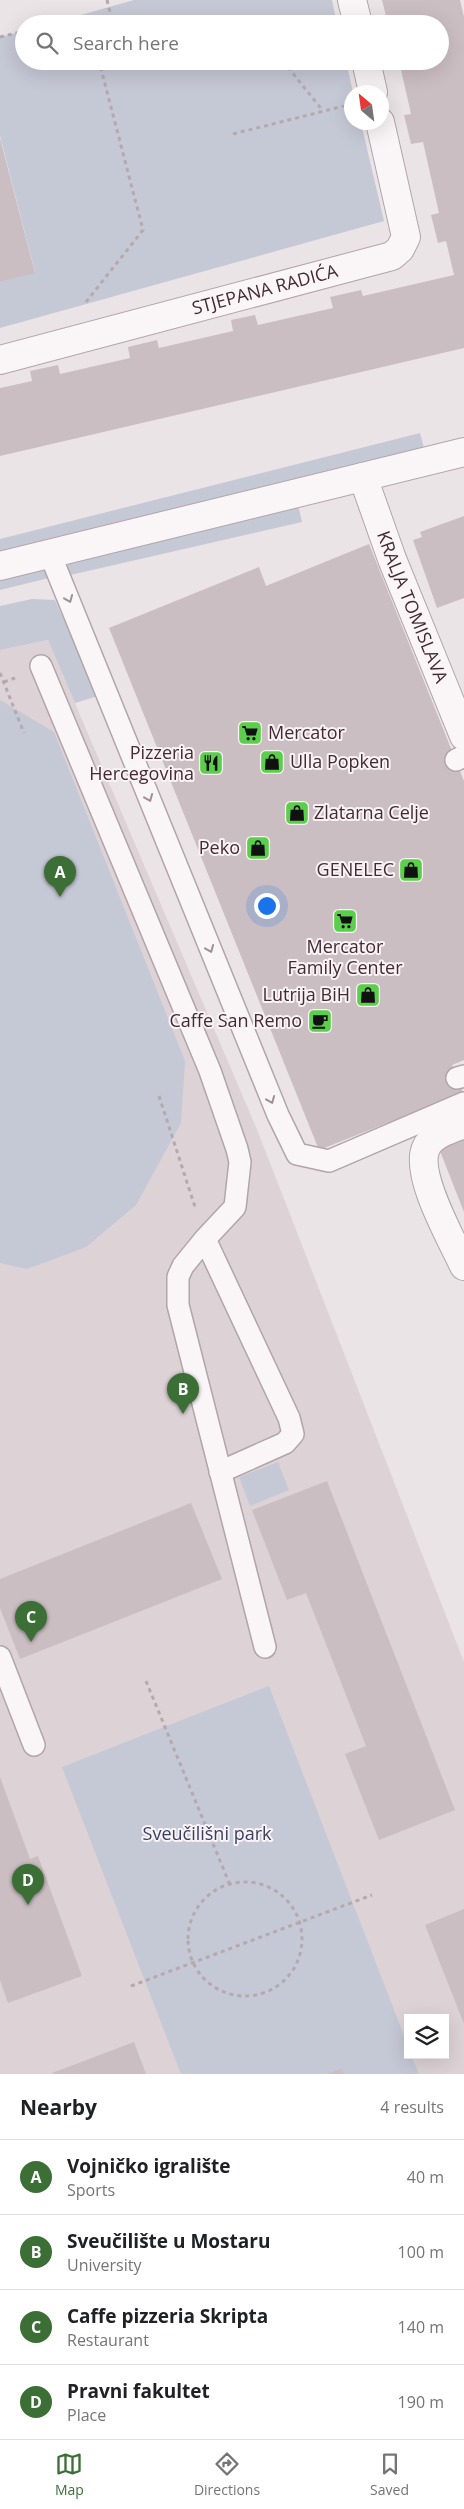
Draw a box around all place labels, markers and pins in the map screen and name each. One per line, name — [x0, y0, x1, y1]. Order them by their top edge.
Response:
supermarket icon: Mercator — [237, 720, 263, 746]
place label: Mercator — [268, 720, 346, 744]
place label: Pizzeria Hercegovina — [89, 740, 194, 785]
shop icon: Ulla Popken — [259, 749, 285, 775]
place label: Ulla Popken — [290, 749, 390, 773]
restaurant icon: Pizzeria Hercegovina — [198, 750, 224, 776]
shop icon: Zlatarna Celje — [284, 800, 310, 826]
place label: Zlatarna Celje — [314, 800, 429, 824]
place label: Peko — [199, 835, 240, 859]
shop icon: Peko — [245, 835, 271, 861]
pin: A — [44, 856, 76, 897]
place label: GENELEC — [317, 857, 394, 881]
shop icon: GENELEC — [398, 857, 424, 883]
supermarket icon: Mercator Family Center — [332, 908, 358, 934]
place label: Mercator Family Center — [287, 934, 403, 979]
place label: Lutrija BiH — [263, 982, 350, 1006]
shop icon: Lutrija BiH — [355, 982, 381, 1008]
place label: Caffe San Remo — [169, 1008, 302, 1032]
cafe icon: Caffe San Remo — [307, 1008, 333, 1034]
pin: B — [167, 1373, 199, 1414]
pin: C — [15, 1601, 47, 1642]
pin: D — [12, 1864, 44, 1905]

